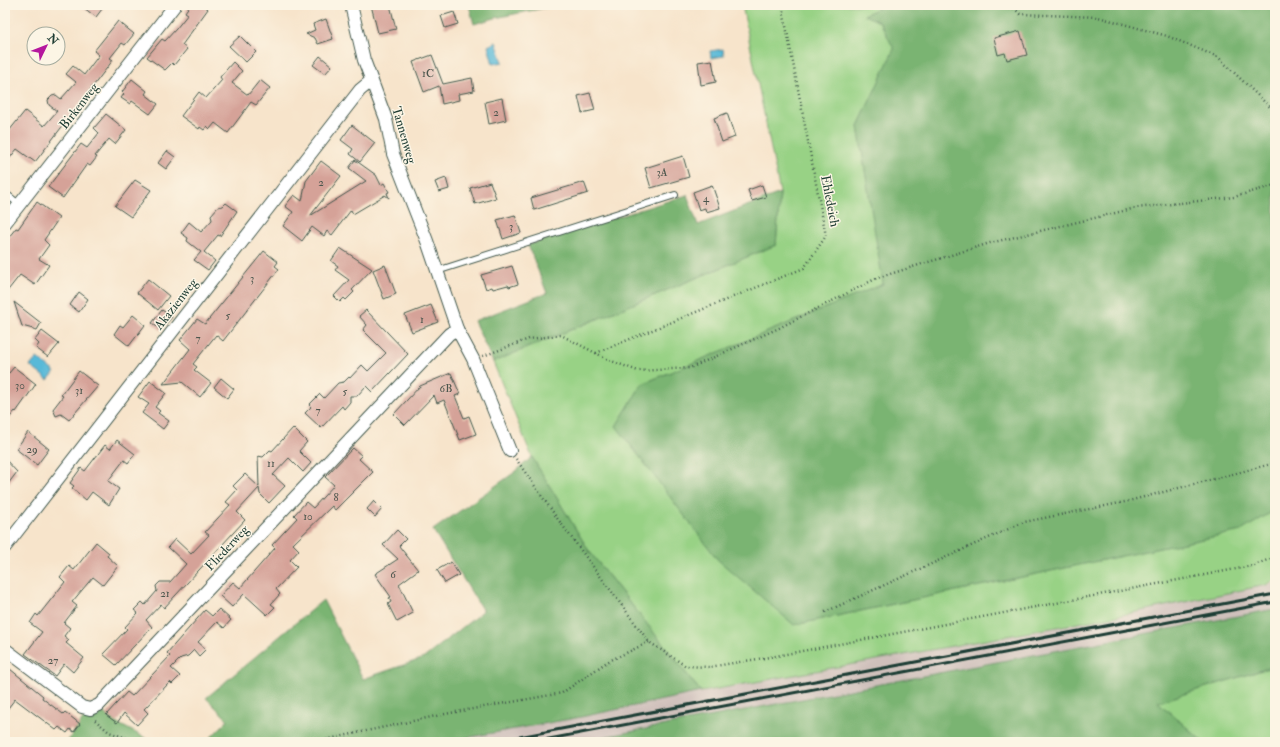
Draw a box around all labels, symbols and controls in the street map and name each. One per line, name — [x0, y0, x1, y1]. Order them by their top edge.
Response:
north arrow — [26, 26, 66, 66]
text: N — [44, 31, 62, 48]
house number: 1C — [422, 67, 434, 80]
street label: Birkenweg — [56, 79, 102, 132]
street label: Tannenweg — [388, 105, 420, 166]
house number: 2 — [493, 106, 499, 119]
house number: 3A — [656, 166, 668, 179]
street label: Ehledeich — [817, 174, 843, 228]
house number: 2 — [318, 176, 324, 189]
house number: 4 — [703, 192, 710, 205]
house number: 3 — [509, 220, 513, 233]
house number: 3 — [250, 272, 254, 285]
street label: Akazienweg — [150, 275, 201, 334]
house number: 5 — [226, 309, 231, 322]
house number: 1 — [420, 313, 424, 326]
house number: 7 — [195, 332, 201, 345]
house number: 30 — [15, 379, 25, 392]
house number: 6B — [440, 382, 452, 395]
house number: 31 — [75, 384, 83, 397]
house number: 5 — [343, 385, 348, 398]
house number: 7 — [315, 404, 321, 417]
house number: 29 — [26, 443, 38, 456]
house number: 11 — [267, 457, 275, 470]
house number: 8 — [333, 491, 339, 504]
house number: 10 — [303, 510, 313, 523]
street label: Fliederweg — [202, 521, 253, 574]
house number: 6 — [390, 568, 397, 581]
house number: 21 — [160, 587, 170, 600]
house number: 27 — [48, 654, 58, 667]

